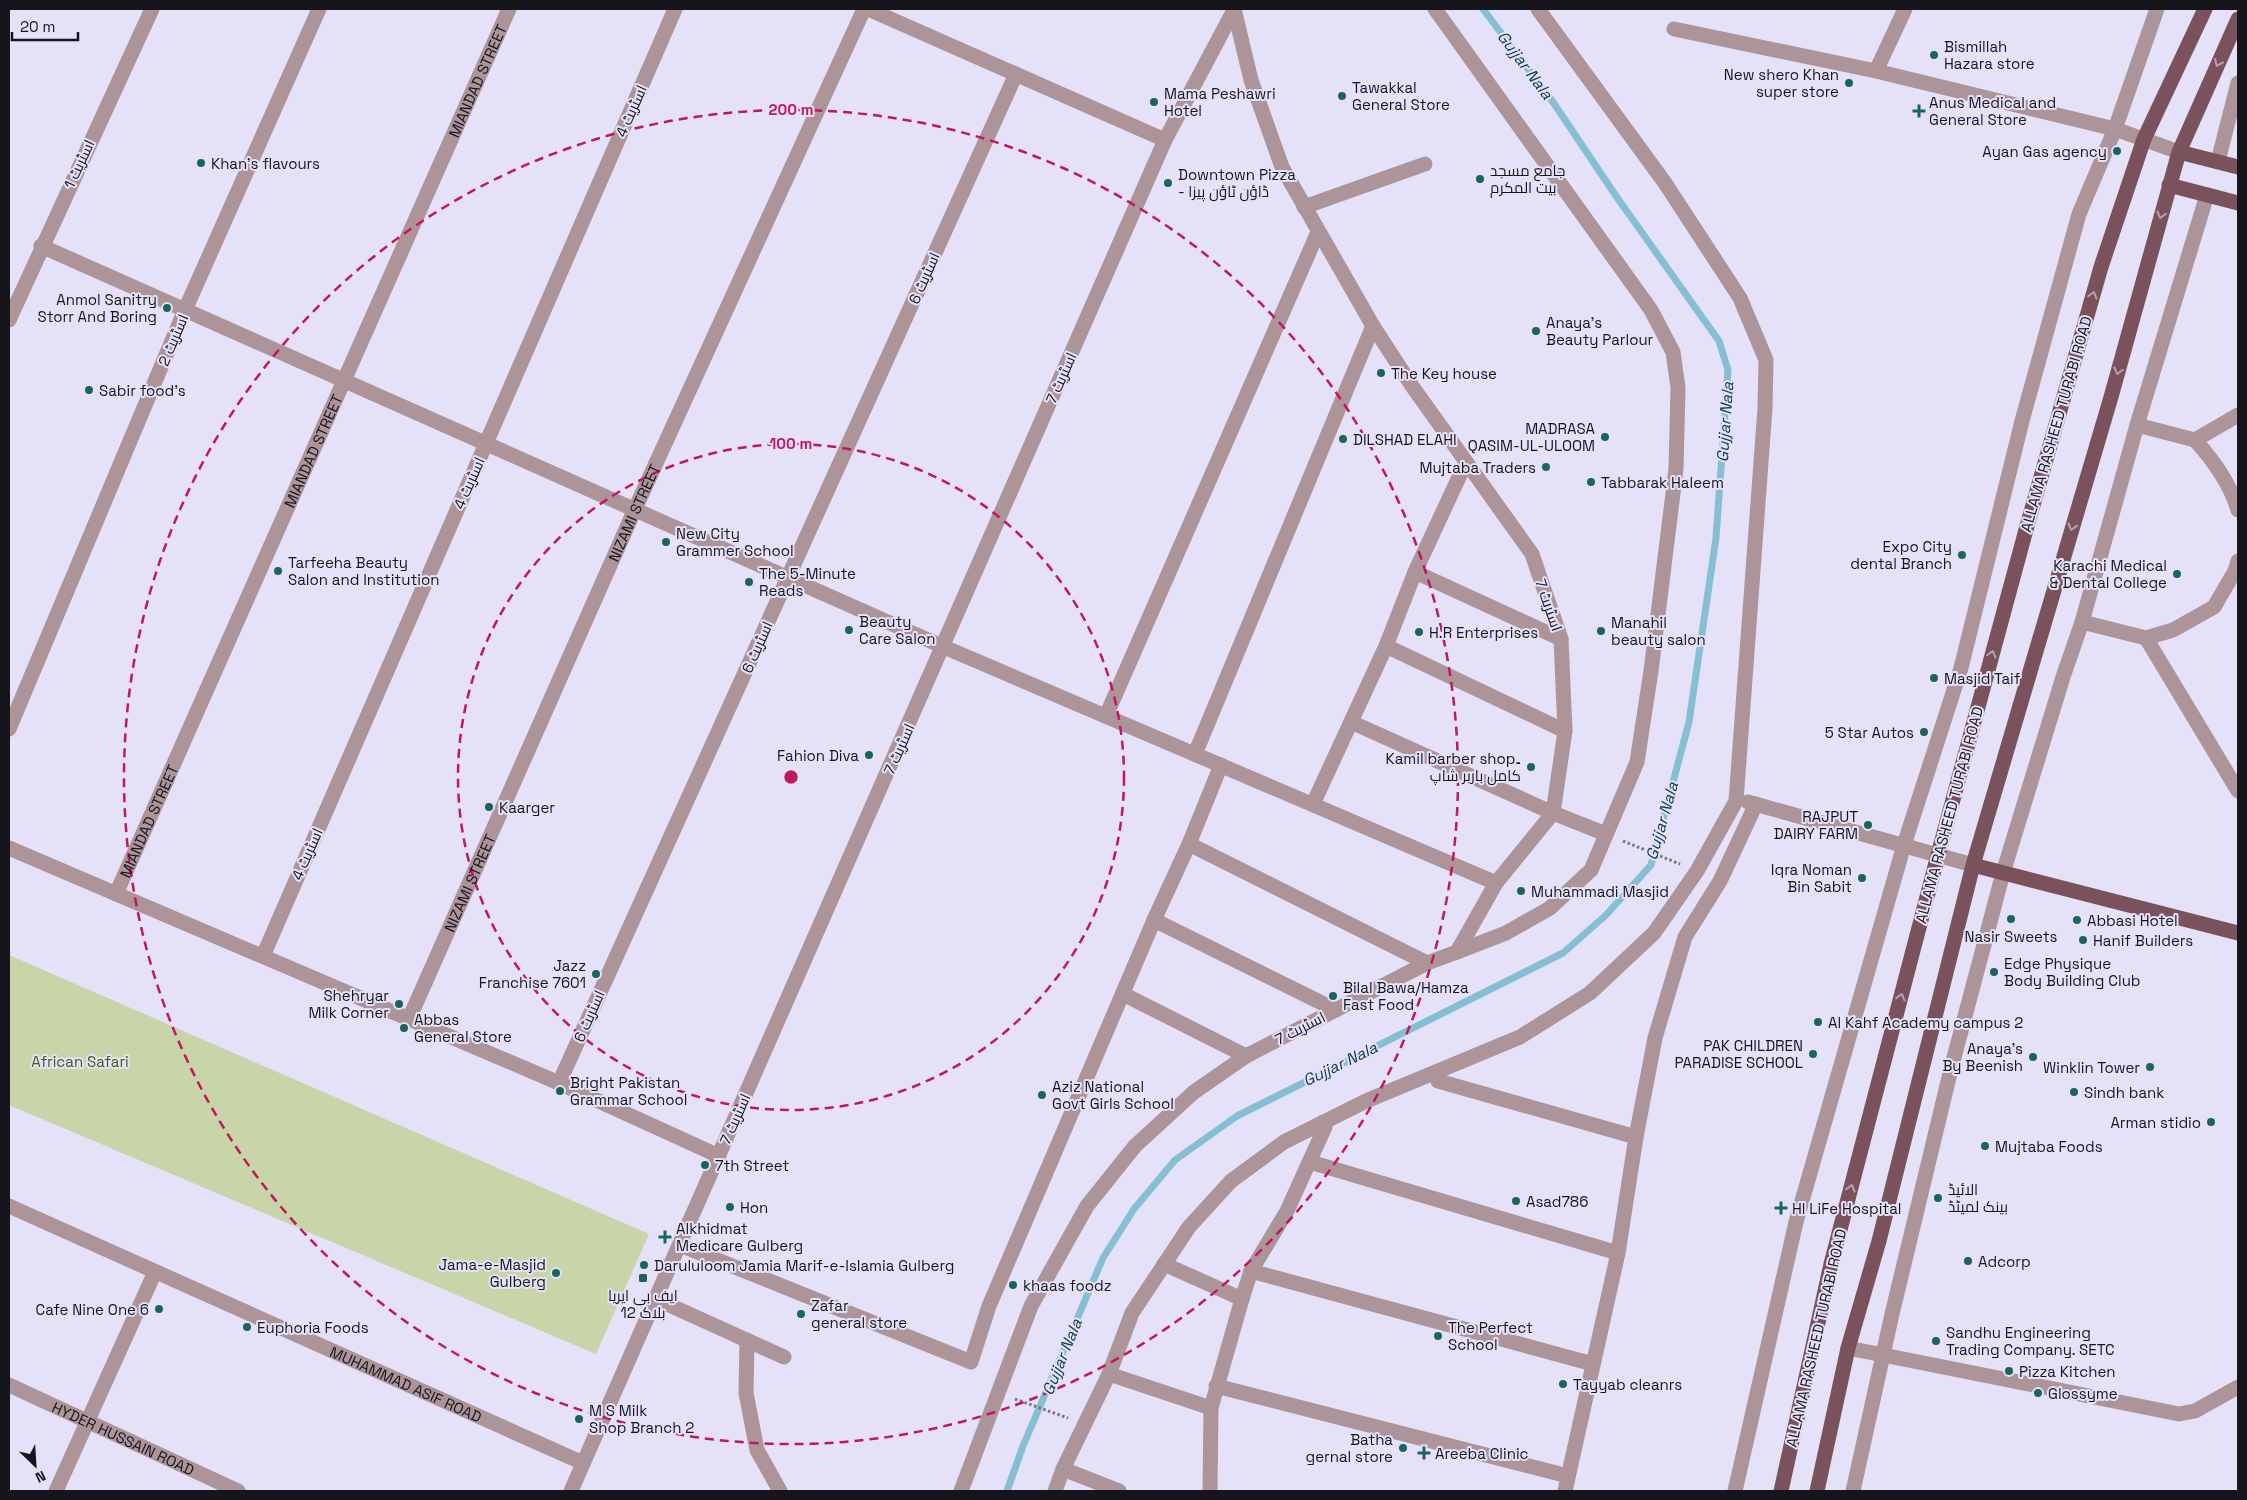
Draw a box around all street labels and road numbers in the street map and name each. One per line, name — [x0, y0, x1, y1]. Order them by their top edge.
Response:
street label: MIANDAD STREET — [444, 21, 511, 140]
street label: اسٹریٹ 4 — [611, 82, 651, 140]
street label: اسٹریٹ 1 — [59, 137, 99, 191]
street label: اسٹریٹ 6 — [904, 249, 944, 307]
street label: اسٹریٹ 2 — [154, 311, 192, 369]
street label: ALLAMA RASHEED TURABI ROAD — [2016, 314, 2096, 534]
street label: اسٹریٹ 7 — [1041, 349, 1081, 407]
street label: MIANDAD STREET — [279, 391, 346, 510]
street label: اسٹریٹ 4 — [449, 454, 489, 512]
street label: NIZAMI STREET — [603, 461, 664, 564]
street label: اسٹریٹ 7 — [1531, 576, 1567, 634]
street label: اسٹریٹ 6 — [737, 618, 777, 676]
street label: ALLAMA RASHEED TURABI ROAD — [1911, 705, 1987, 925]
street label: اسٹریٹ 7 — [879, 720, 919, 778]
street label: MIANDAD STREET — [115, 761, 182, 880]
street label: اسٹریٹ 4 — [287, 825, 327, 883]
street label: NIZAMI STREET — [439, 831, 499, 935]
street label: اسٹریٹ 6 — [569, 987, 609, 1045]
street label: اسٹریٹ 7 — [1272, 1007, 1328, 1049]
street label: اسٹریٹ 7 — [715, 1090, 755, 1148]
street label: ALLAMA RASHEED TURABI ROAD — [1782, 1227, 1850, 1449]
street label: MUHAMMAD ASIF ROAD — [327, 1342, 485, 1426]
street label: HYDER HUSSAIN ROAD — [49, 1397, 198, 1479]

